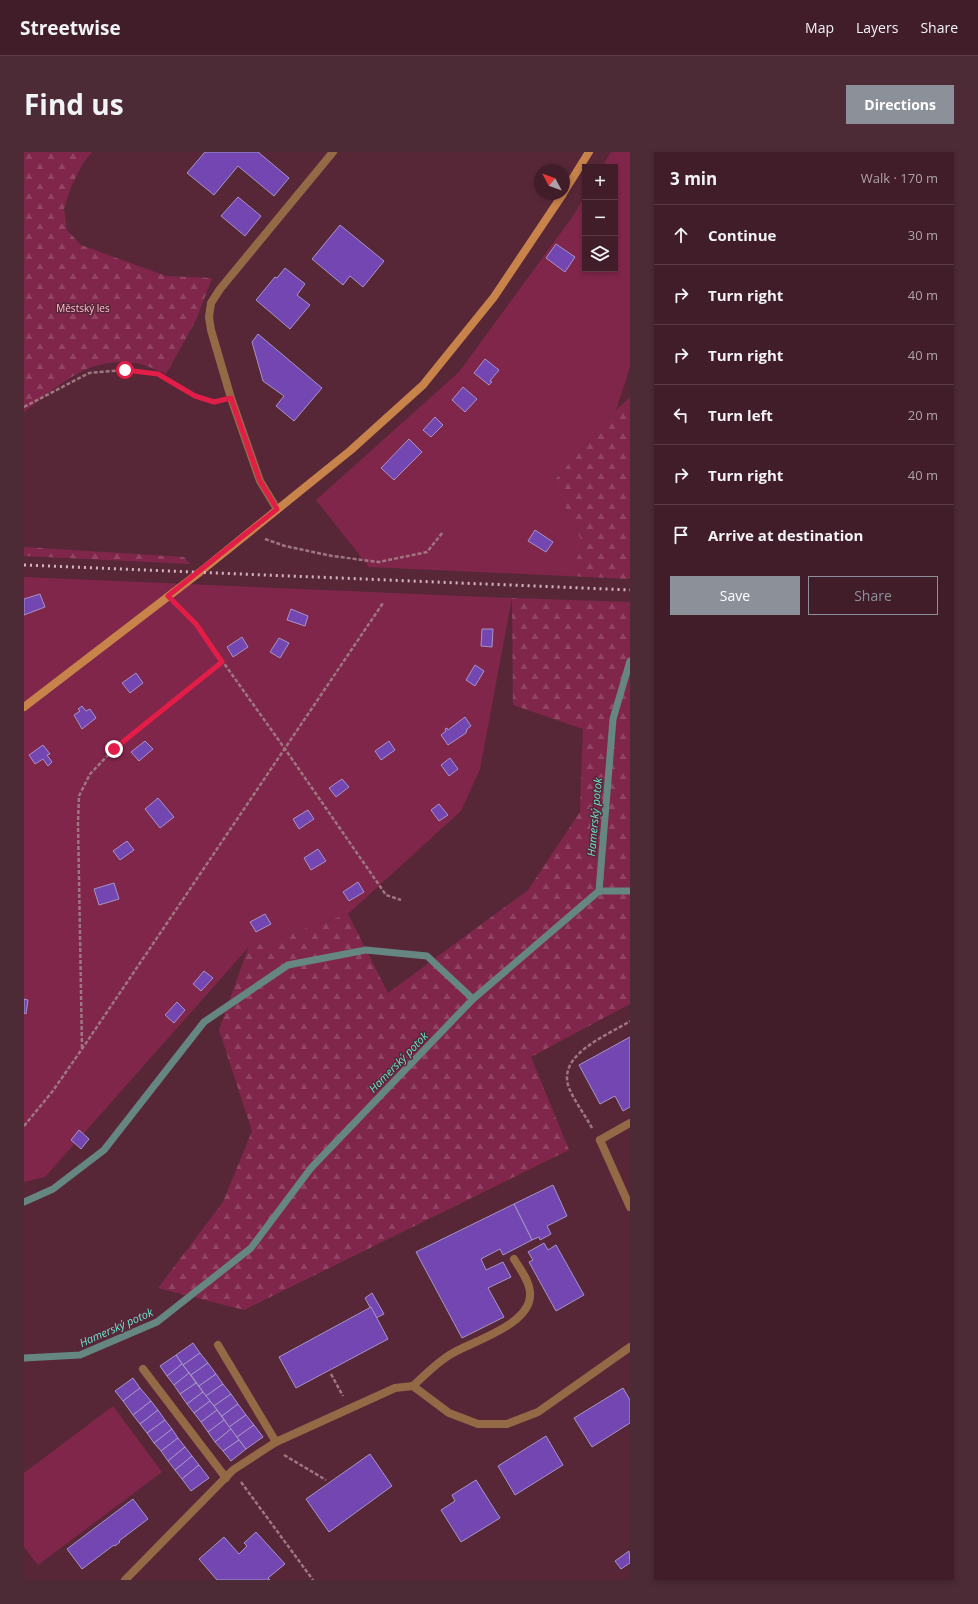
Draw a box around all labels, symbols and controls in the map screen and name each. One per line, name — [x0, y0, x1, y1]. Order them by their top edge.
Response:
text: Streetwise — [20, 15, 121, 41]
text: Map — [805, 18, 834, 37]
text: Layers — [856, 18, 898, 37]
text: Share — [920, 18, 958, 37]
text: Find us — [24, 85, 124, 123]
button: Directions — [846, 85, 954, 124]
north arrow — [534, 164, 570, 200]
map controls — [582, 164, 618, 272]
button: + — [582, 164, 618, 200]
text: 3 min — [670, 167, 717, 190]
text: Walk · 170 m — [861, 169, 938, 187]
button: − — [582, 200, 618, 236]
icon: ahead — [670, 224, 692, 246]
text: Continue — [708, 225, 776, 245]
text: 30 m — [908, 226, 938, 244]
button: layers — [582, 236, 618, 272]
icon: right — [670, 284, 692, 306]
text: Turn right — [708, 285, 783, 305]
text: 40 m — [908, 286, 938, 304]
park label: Městský les — [56, 301, 110, 315]
icon: right — [670, 344, 692, 366]
text: Turn right — [708, 345, 783, 365]
text: 40 m — [908, 346, 938, 364]
route start — [116, 361, 134, 379]
icon: left — [670, 404, 692, 426]
text: Turn left — [708, 405, 773, 425]
text: 20 m — [908, 406, 938, 424]
icon: right — [670, 464, 692, 486]
text: Turn right — [708, 465, 783, 485]
text: 40 m — [908, 466, 938, 484]
icon: arrive — [670, 524, 692, 546]
text: Arrive at destination — [708, 525, 863, 545]
button: Save — [670, 576, 800, 615]
button: Share — [808, 576, 938, 615]
route end — [105, 740, 123, 758]
water label: Hamerský potok — [583, 776, 605, 857]
water label: Hamerský potok — [365, 1028, 431, 1096]
water label: Hamerský potok — [77, 1304, 156, 1350]

